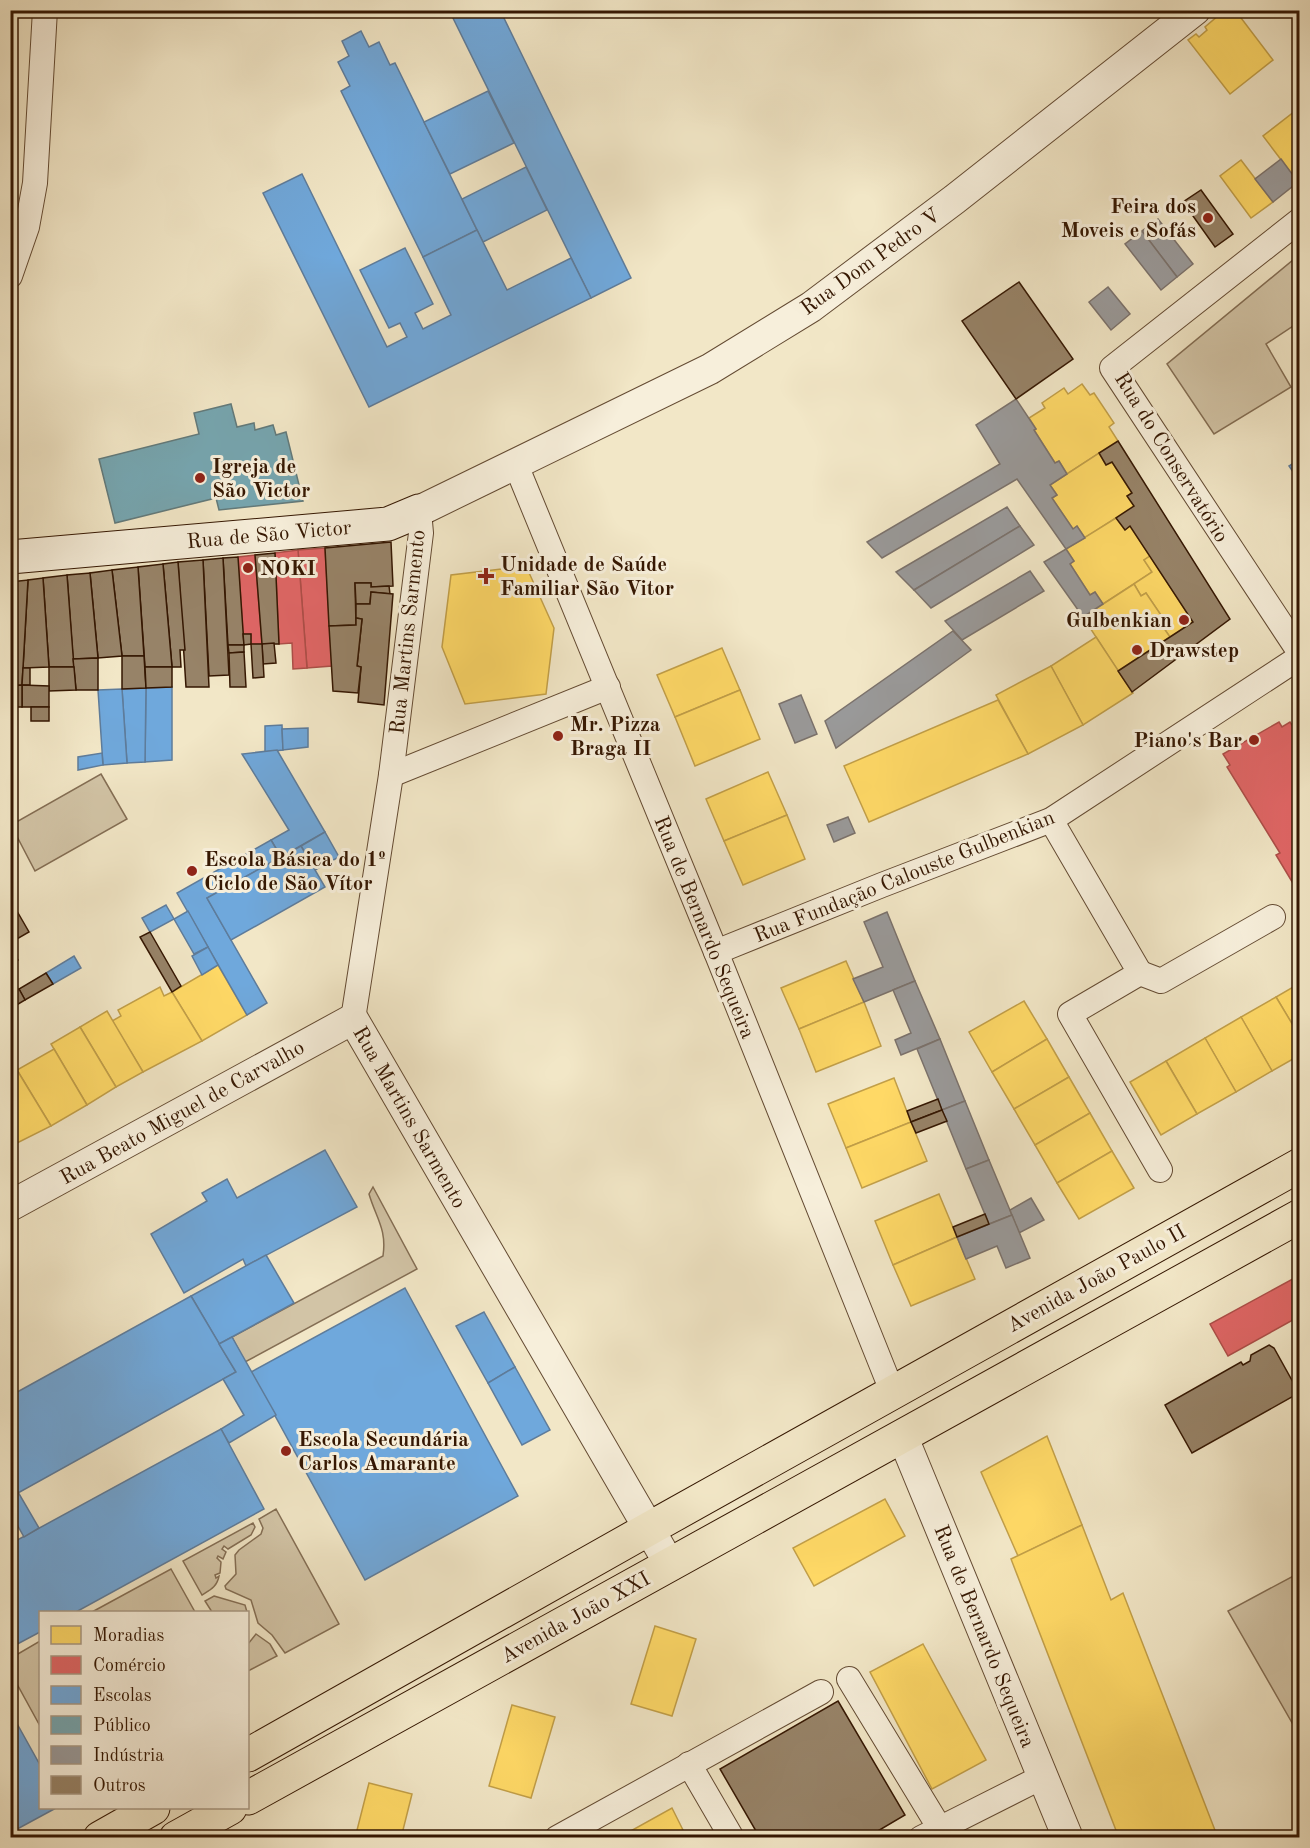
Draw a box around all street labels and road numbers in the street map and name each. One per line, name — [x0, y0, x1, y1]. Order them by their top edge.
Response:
street label: Rua Dom Pedro V — [797, 205, 945, 320]
street label: Rua do Conservatório — [1110, 369, 1232, 547]
street label: Rua de São Victor — [186, 518, 353, 553]
street label: Rua Martins Sarmento — [387, 529, 430, 736]
street label: Rua Fundação Calouste Gulbenkian — [751, 807, 1058, 947]
street label: Rua de Bernardo Sequeira — [649, 813, 758, 1042]
street label: Rua Martins Sarmento — [348, 1023, 469, 1212]
street label: Rua Beato Miguel de Carvalho — [57, 1037, 308, 1189]
street label: Avenida João Paulo II — [1004, 1222, 1190, 1337]
street label: Rua de Bernardo Sequeira — [929, 1522, 1038, 1751]
street label: Avenida João XXI — [498, 1569, 654, 1668]

